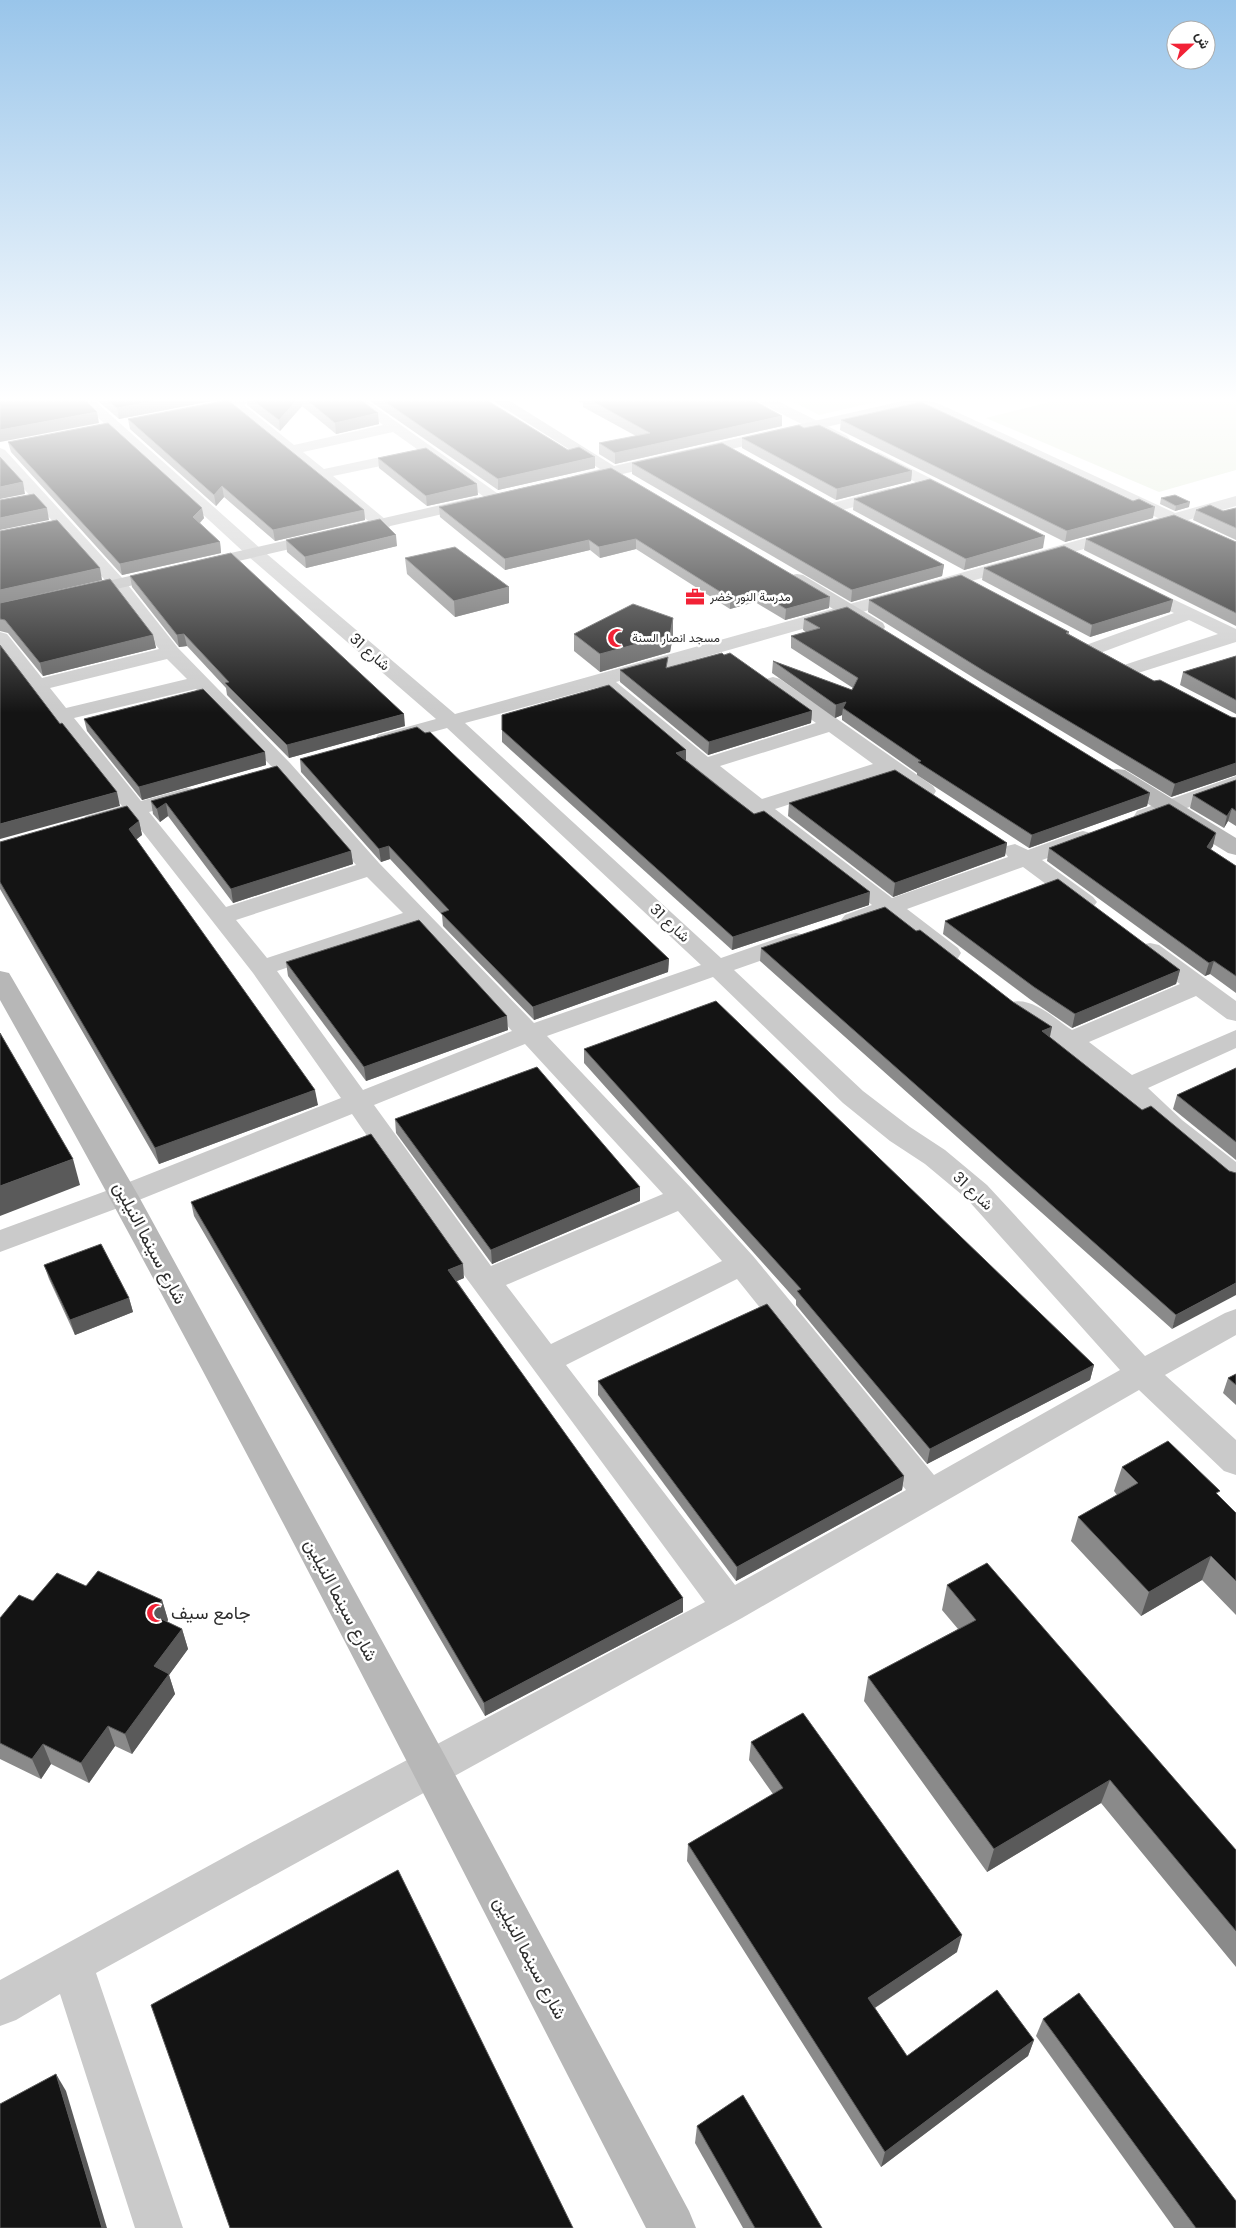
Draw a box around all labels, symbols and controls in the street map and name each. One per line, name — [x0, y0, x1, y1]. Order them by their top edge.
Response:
north arrow — [1166, 20, 1216, 70]
text: ش — [1191, 29, 1216, 52]
office icon: مدرسة النور خضر — [684, 586, 706, 608]
place label: مدرسة النور خضر — [709, 588, 791, 605]
mosque icon: مسجد انصار السنة — [606, 627, 628, 649]
street label: شارع 31 — [345, 628, 395, 676]
place label: مسجد انصار السنة — [632, 629, 720, 646]
street label: شارع 31 — [645, 899, 695, 947]
street label: شارع 31 — [948, 1167, 998, 1215]
street label: شارع سينما النيلين — [108, 1177, 193, 1308]
street label: شارع سينما النيلين — [299, 1534, 384, 1665]
place label: جامع سيف — [171, 1600, 250, 1625]
mosque icon: جامع سيف — [145, 1602, 167, 1624]
street label: شارع سينما النيلين — [488, 1892, 573, 2023]

